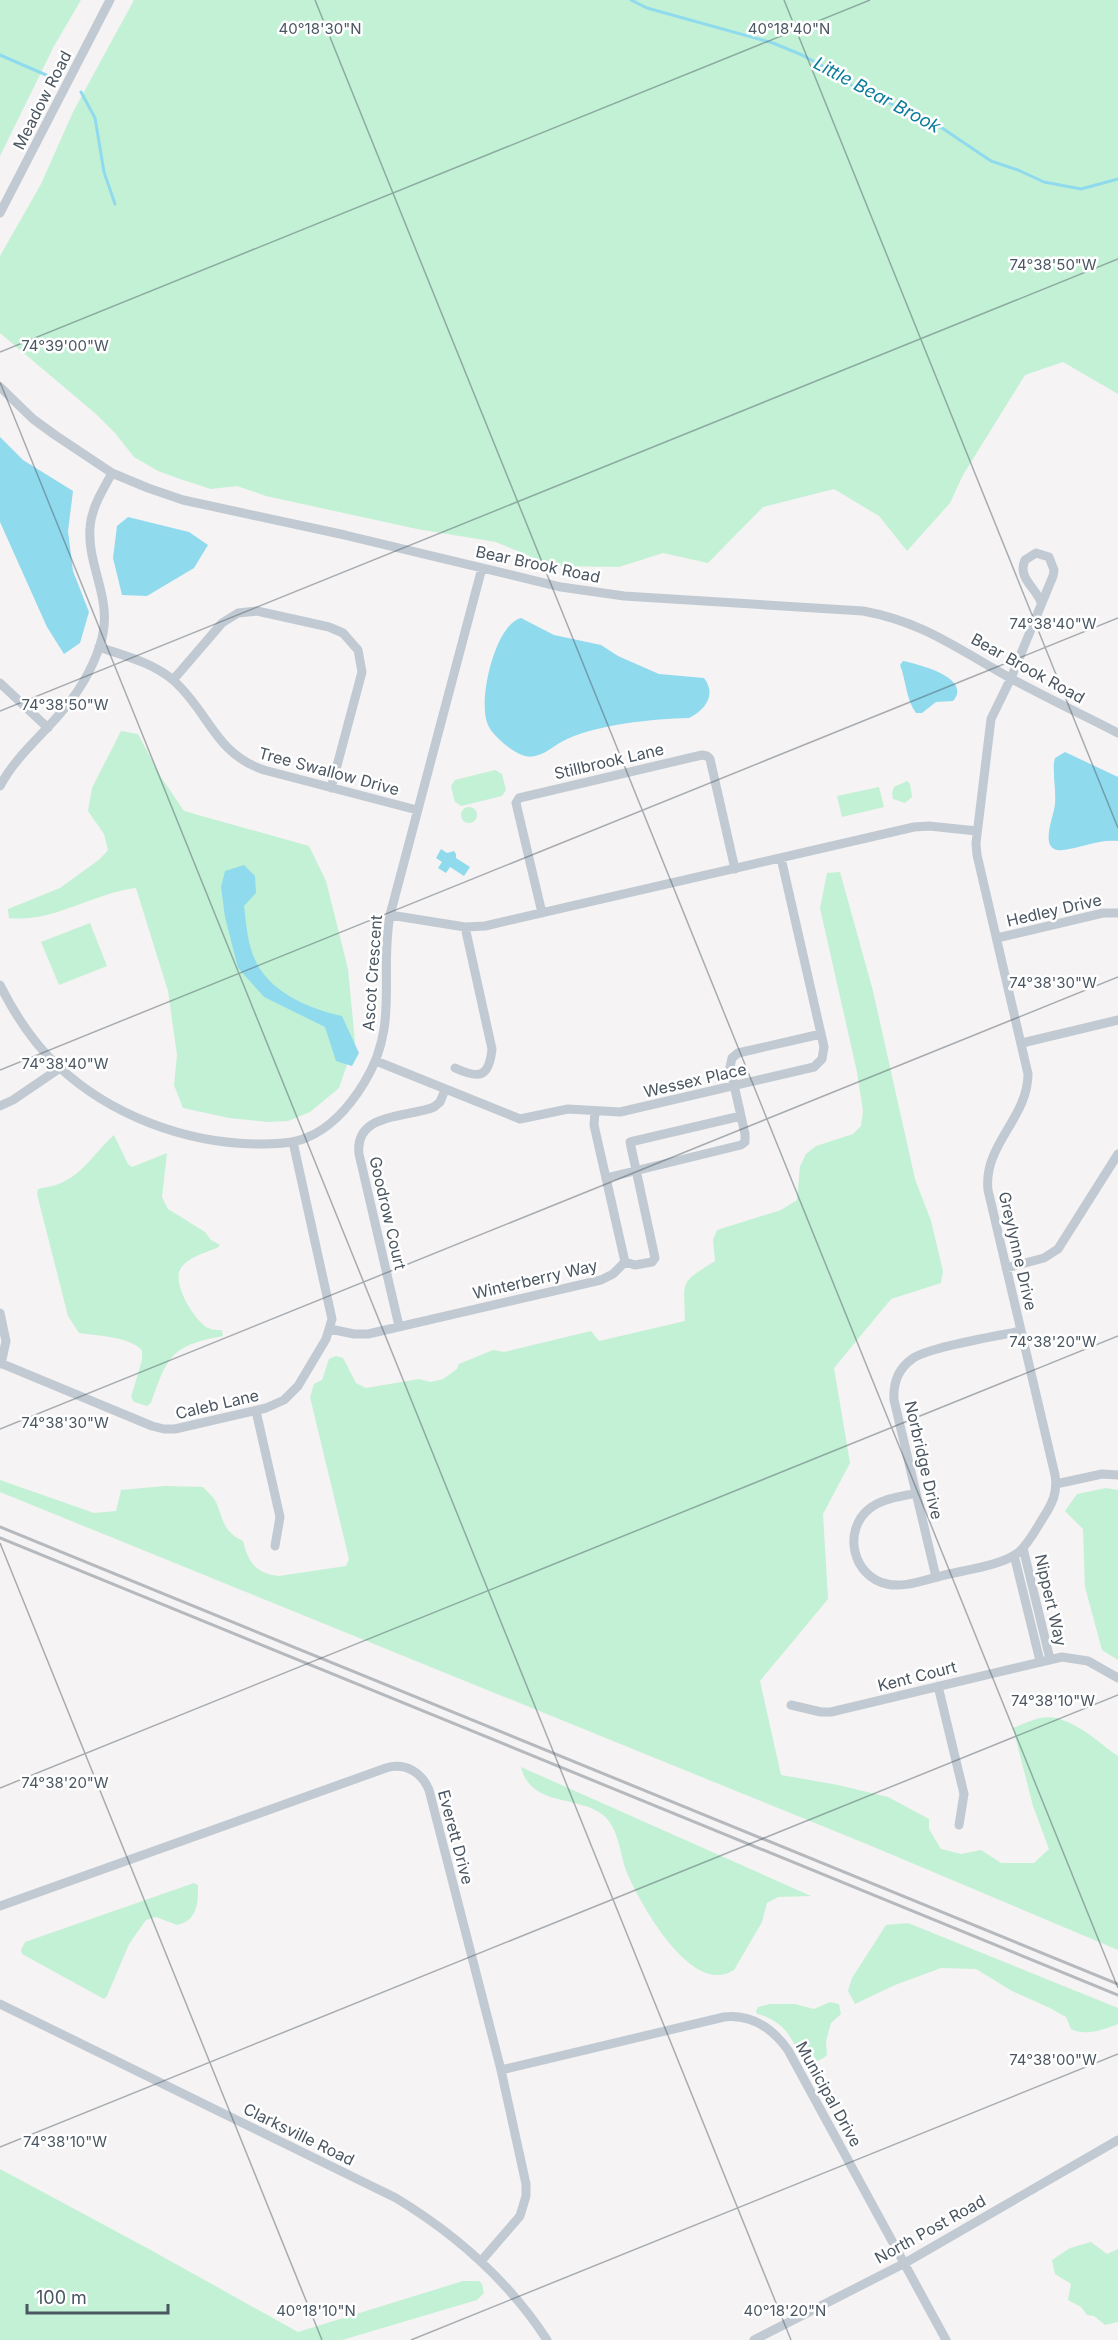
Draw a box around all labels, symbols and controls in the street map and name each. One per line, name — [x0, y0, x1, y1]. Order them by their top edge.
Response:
text: 40°18'30"N — [279, 19, 361, 38]
text: 40°18'40"N — [748, 19, 830, 38]
street label: Meadow Road — [9, 47, 75, 153]
water label: Little Bear Brook — [810, 52, 945, 137]
text: 74°38'50"W — [1009, 255, 1097, 274]
text: 74°39'00"W — [21, 336, 109, 355]
street label: Bear Brook Road — [474, 541, 602, 587]
text: 74°38'40"W — [1010, 614, 1097, 633]
street label: Bear Brook Road — [968, 629, 1088, 707]
text: 74°38'50"W — [21, 695, 109, 714]
street label: Stillbrook Lane — [552, 739, 666, 783]
street label: Tree Swallow Drive — [256, 743, 402, 799]
street label: Hedley Drive — [1004, 889, 1104, 931]
street label: Ascot Crescent — [358, 914, 386, 1032]
text: 74°38'30"W — [1009, 973, 1097, 992]
text: 74°38'40"W — [22, 1054, 109, 1073]
street label: Wessex Place — [642, 1058, 748, 1102]
street label: Goodrow Court — [365, 1154, 411, 1272]
street label: Greylynne Drive — [995, 1190, 1041, 1312]
street label: Winterberry Way — [471, 1255, 599, 1303]
text: 74°38'20"W — [1009, 1332, 1097, 1351]
street label: Caleb Lane — [173, 1385, 261, 1423]
street label: Norbridge Drive — [901, 1399, 947, 1521]
text: 74°38'30"W — [21, 1413, 109, 1432]
street label: Nippert Way — [1031, 1552, 1071, 1648]
street label: Kent Court — [875, 1657, 959, 1695]
text: 74°38'10"W — [1011, 1691, 1095, 1710]
text: 74°38'20"W — [21, 1773, 109, 1792]
street label: Everett Drive — [434, 1788, 478, 1886]
street label: Municipal Drive — [792, 2038, 866, 2150]
text: 74°38'00"W — [1009, 2050, 1097, 2069]
street label: Clarksville Road — [240, 2098, 358, 2170]
text: 74°38'10"W — [23, 2132, 107, 2151]
street label: North Post Road — [871, 2190, 989, 2268]
scale bar — [27, 2277, 168, 2315]
text: 100 m — [36, 2287, 87, 2308]
text: 40°18'10"N — [276, 2301, 356, 2320]
text: 40°18'20"N — [744, 2301, 826, 2320]

